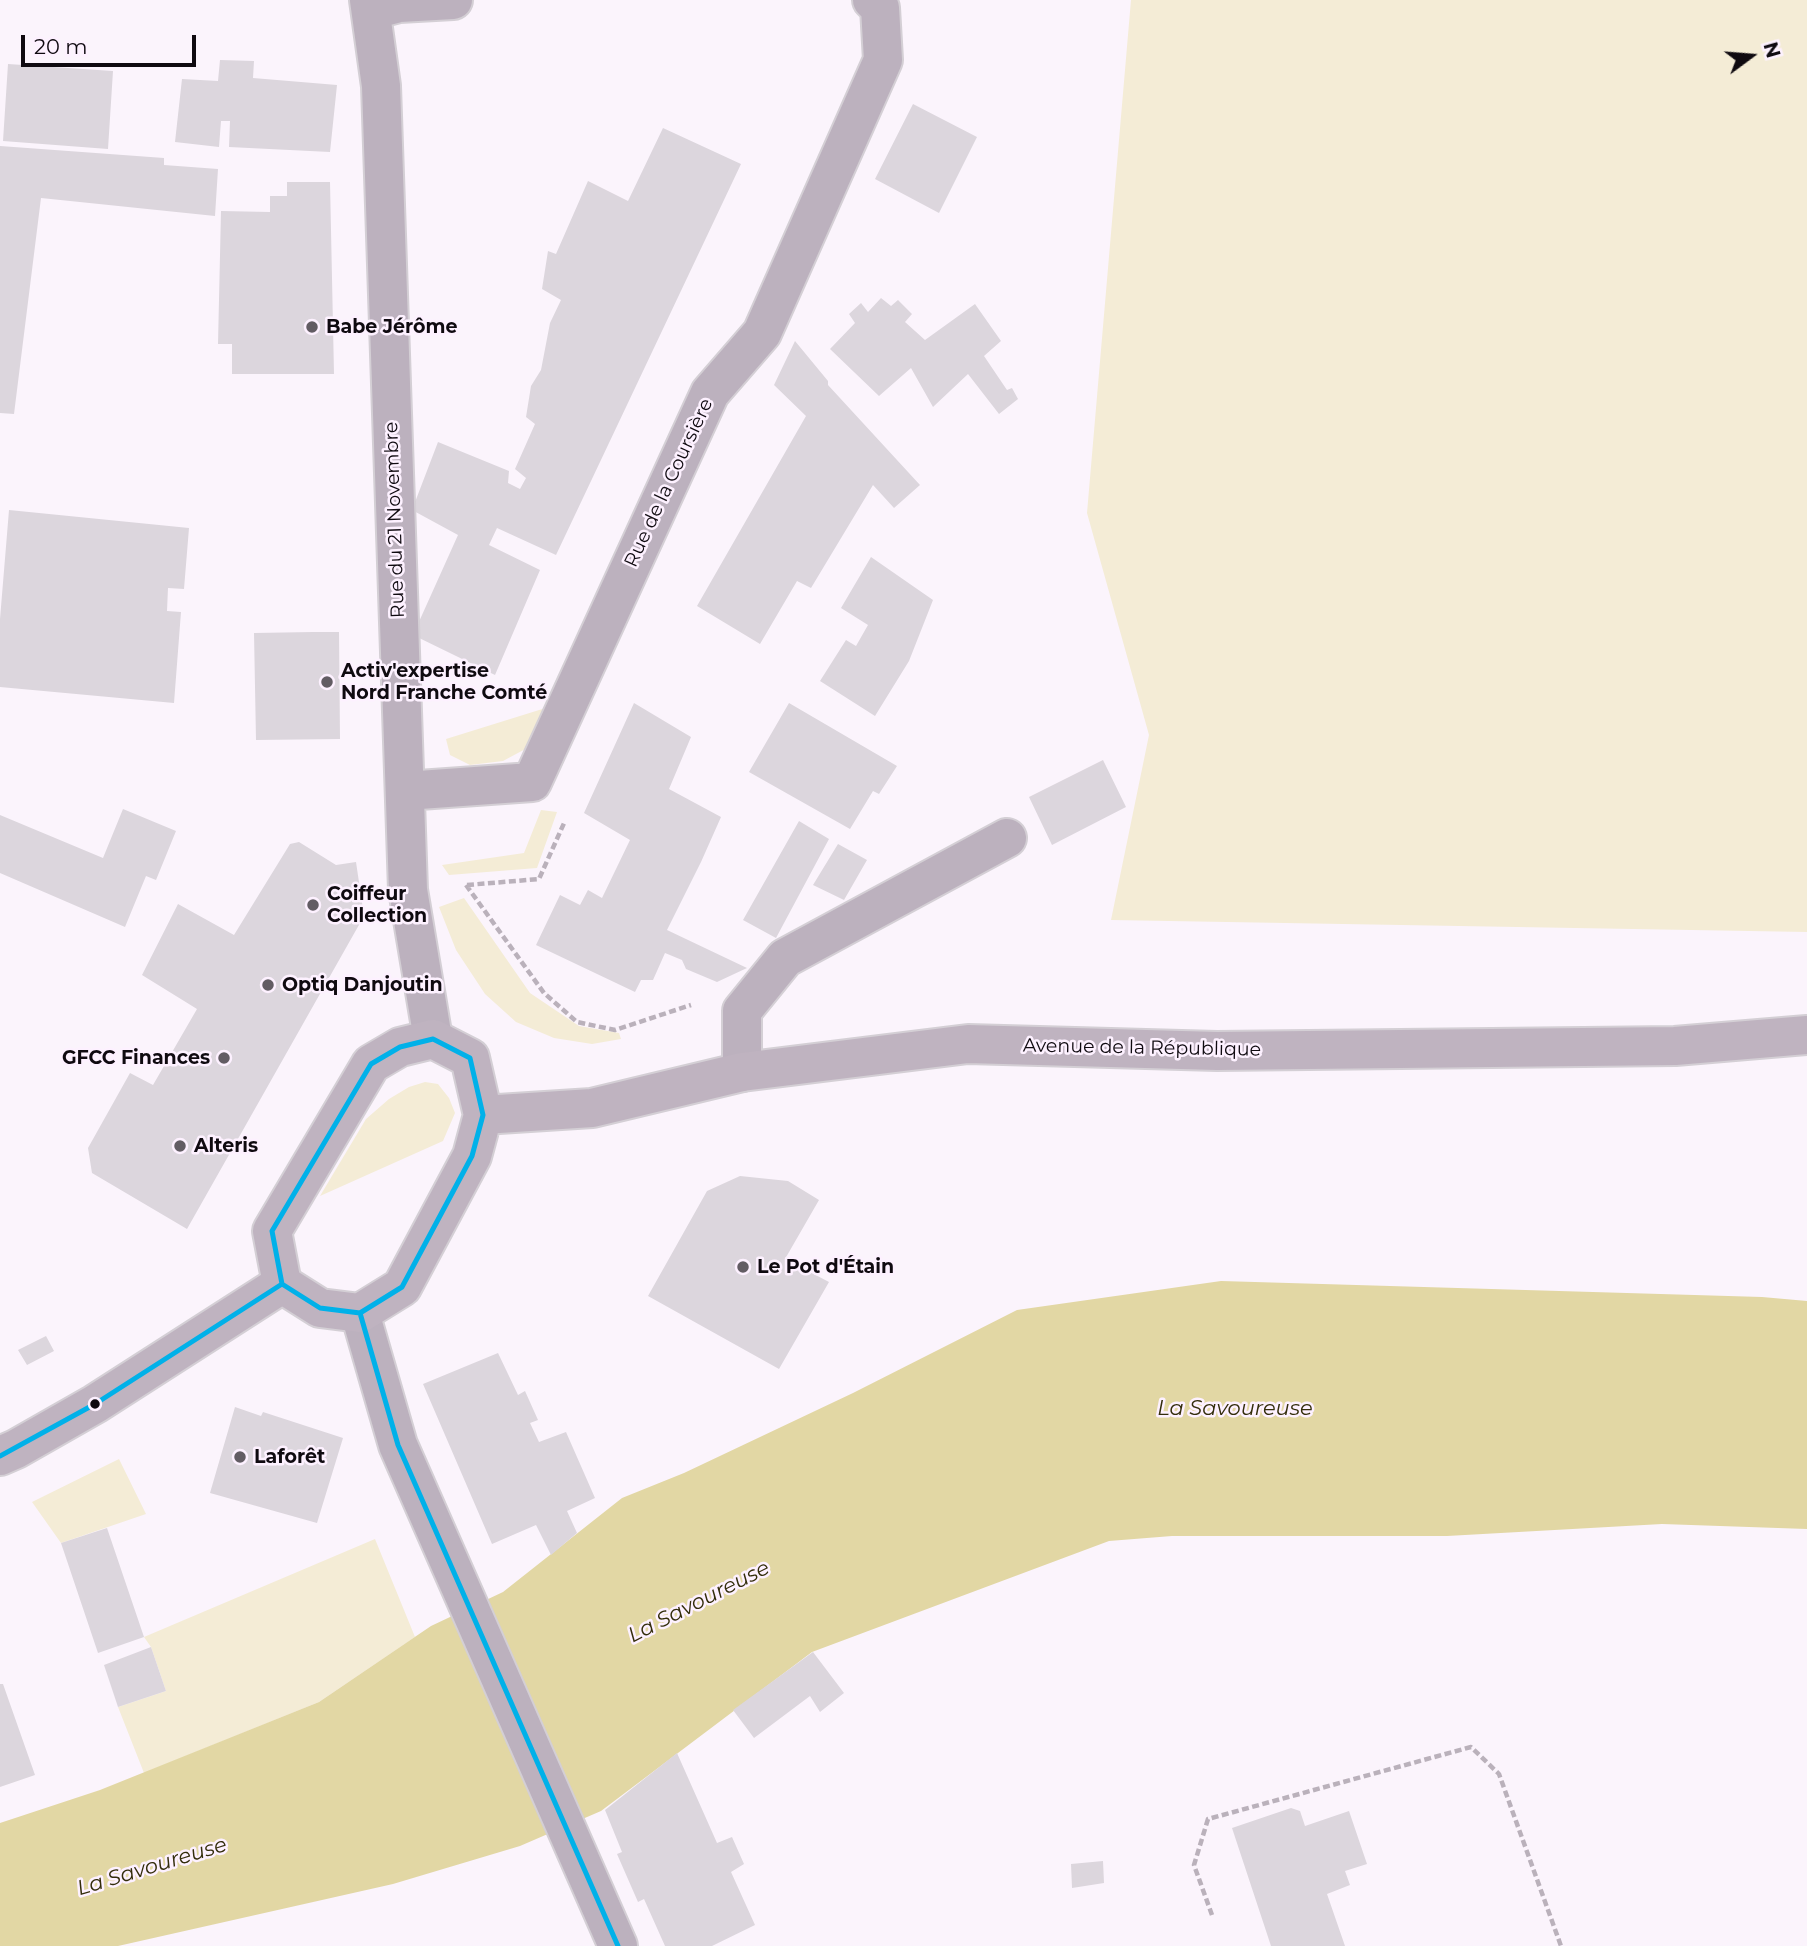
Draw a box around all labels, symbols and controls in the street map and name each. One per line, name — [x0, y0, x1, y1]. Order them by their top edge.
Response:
scale bar — [24, 21, 200, 65]
north arrow — [1716, 21, 1786, 91]
text: 20 m — [34, 34, 88, 59]
text: N — [1758, 40, 1785, 61]
place label: Babe Jérôme — [326, 316, 457, 338]
marker: Babe Jérôme — [304, 319, 320, 335]
street label: Rue de la Coursière — [620, 395, 718, 571]
street label: Rue du 21 Novembre — [380, 421, 410, 619]
place label: Activ'expertise Nord Franche Comté — [341, 660, 547, 704]
marker: Activ'expertise Nord Franche Comté — [319, 674, 335, 690]
place label: Coiffeur Collection — [327, 883, 427, 927]
marker: Coiffeur Collection — [305, 897, 321, 913]
place label: Optiq Danjoutin — [282, 974, 443, 996]
marker: Optiq Danjoutin — [260, 977, 276, 993]
street label: Avenue de la République — [1023, 1035, 1261, 1061]
place label: GFCC Finances — [62, 1047, 210, 1069]
marker: GFCC Finances — [216, 1050, 232, 1066]
place label: Alteris — [194, 1135, 258, 1157]
marker: Alteris — [172, 1138, 188, 1154]
place label: Le Pot d'Étain — [757, 1256, 894, 1278]
marker: Le Pot d'Étain — [735, 1259, 751, 1275]
water label: La Savoureuse — [1157, 1396, 1313, 1422]
unlabelled marker — [88, 1397, 102, 1411]
place label: Laforêt — [254, 1446, 325, 1468]
marker: Laforêt — [232, 1449, 248, 1465]
water label: La Savoureuse — [624, 1556, 774, 1648]
water label: La Savoureuse — [74, 1832, 230, 1902]

